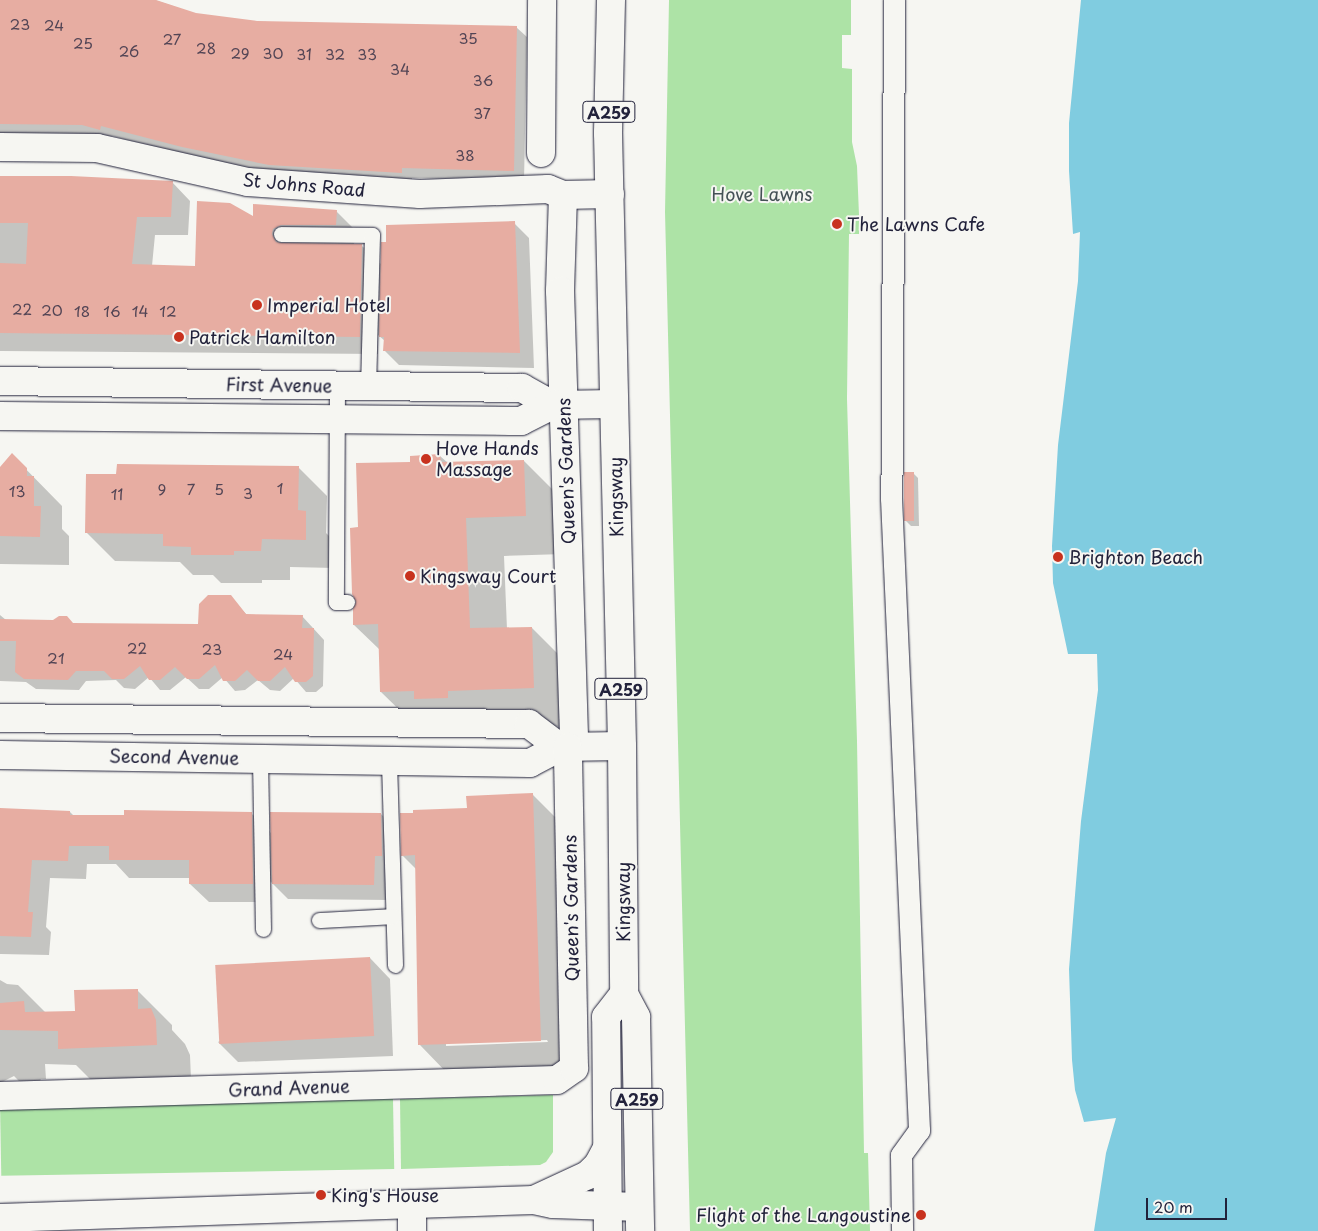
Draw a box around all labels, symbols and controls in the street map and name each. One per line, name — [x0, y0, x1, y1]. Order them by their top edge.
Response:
house number: 23 — [10, 15, 30, 33]
house number: 24 — [44, 16, 64, 34]
house number: 35 — [458, 29, 478, 47]
house number: 27 — [163, 30, 181, 48]
house number: 25 — [73, 34, 93, 52]
house number: 28 — [196, 39, 216, 57]
house number: 26 — [119, 42, 139, 60]
house number: 29 — [230, 44, 250, 62]
house number: 30 — [263, 44, 283, 62]
house number: 31 — [296, 45, 312, 63]
house number: 32 — [325, 45, 345, 63]
house number: 33 — [357, 45, 377, 63]
house number: 34 — [390, 60, 410, 78]
house number: 36 — [473, 71, 493, 89]
road number: A259 — [582, 98, 636, 125]
house number: 37 — [473, 104, 491, 122]
house number: 38 — [455, 146, 475, 164]
street label: St Johns Road — [242, 169, 366, 201]
park label: Hove Lawns — [711, 183, 813, 205]
place label: The Lawns Cafe — [847, 213, 985, 235]
marker: The Lawns Cafe — [831, 218, 843, 230]
place label: Imperial Hotel — [267, 294, 391, 316]
marker: Imperial Hotel — [251, 299, 263, 311]
house number: 22 — [12, 300, 32, 318]
house number: 20 — [41, 301, 63, 319]
house number: 18 — [74, 302, 90, 320]
house number: 16 — [103, 302, 121, 320]
house number: 14 — [132, 302, 148, 320]
house number: 12 — [159, 302, 177, 320]
place label: Patrick Hamilton — [189, 326, 335, 348]
marker: Patrick Hamilton — [173, 331, 185, 343]
street label: First Avenue — [226, 373, 332, 397]
street label: Queen's Gardens — [553, 398, 579, 544]
place label: Hove Hands Massage — [436, 438, 539, 480]
marker: Hove Hands Massage — [420, 453, 432, 465]
street label: Kingsway — [605, 457, 627, 537]
house number: 1 — [277, 479, 283, 497]
house number: 9 — [158, 480, 166, 498]
house number: 7 — [187, 480, 195, 498]
house number: 5 — [214, 480, 224, 498]
house number: 13 — [9, 482, 25, 500]
house number: 3 — [243, 484, 253, 502]
house number: 11 — [111, 485, 123, 503]
place label: Brighton Beach — [1068, 546, 1203, 568]
marker: Brighton Beach — [1052, 551, 1064, 563]
place label: Kingsway Court — [420, 565, 555, 587]
marker: Kingsway Court — [404, 570, 416, 582]
house number: 22 — [127, 639, 147, 657]
house number: 23 — [202, 640, 222, 658]
house number: 24 — [273, 645, 293, 663]
house number: 21 — [47, 649, 65, 667]
road number: A259 — [594, 676, 648, 702]
street label: Second Avenue — [109, 745, 239, 769]
street label: Queen's Gardens — [559, 835, 583, 981]
street label: Kingsway — [612, 862, 634, 942]
street label: Grand Avenue — [227, 1075, 351, 1101]
road number: A259 — [610, 1086, 664, 1112]
place label: King's House — [331, 1184, 439, 1206]
scale bar — [1148, 1188, 1229, 1220]
marker: King's House — [315, 1189, 327, 1201]
text: 20 m — [1154, 1195, 1193, 1218]
place label: Flight of the Langoustine — [696, 1204, 911, 1226]
marker: Flight of the Langoustine — [915, 1209, 927, 1221]

